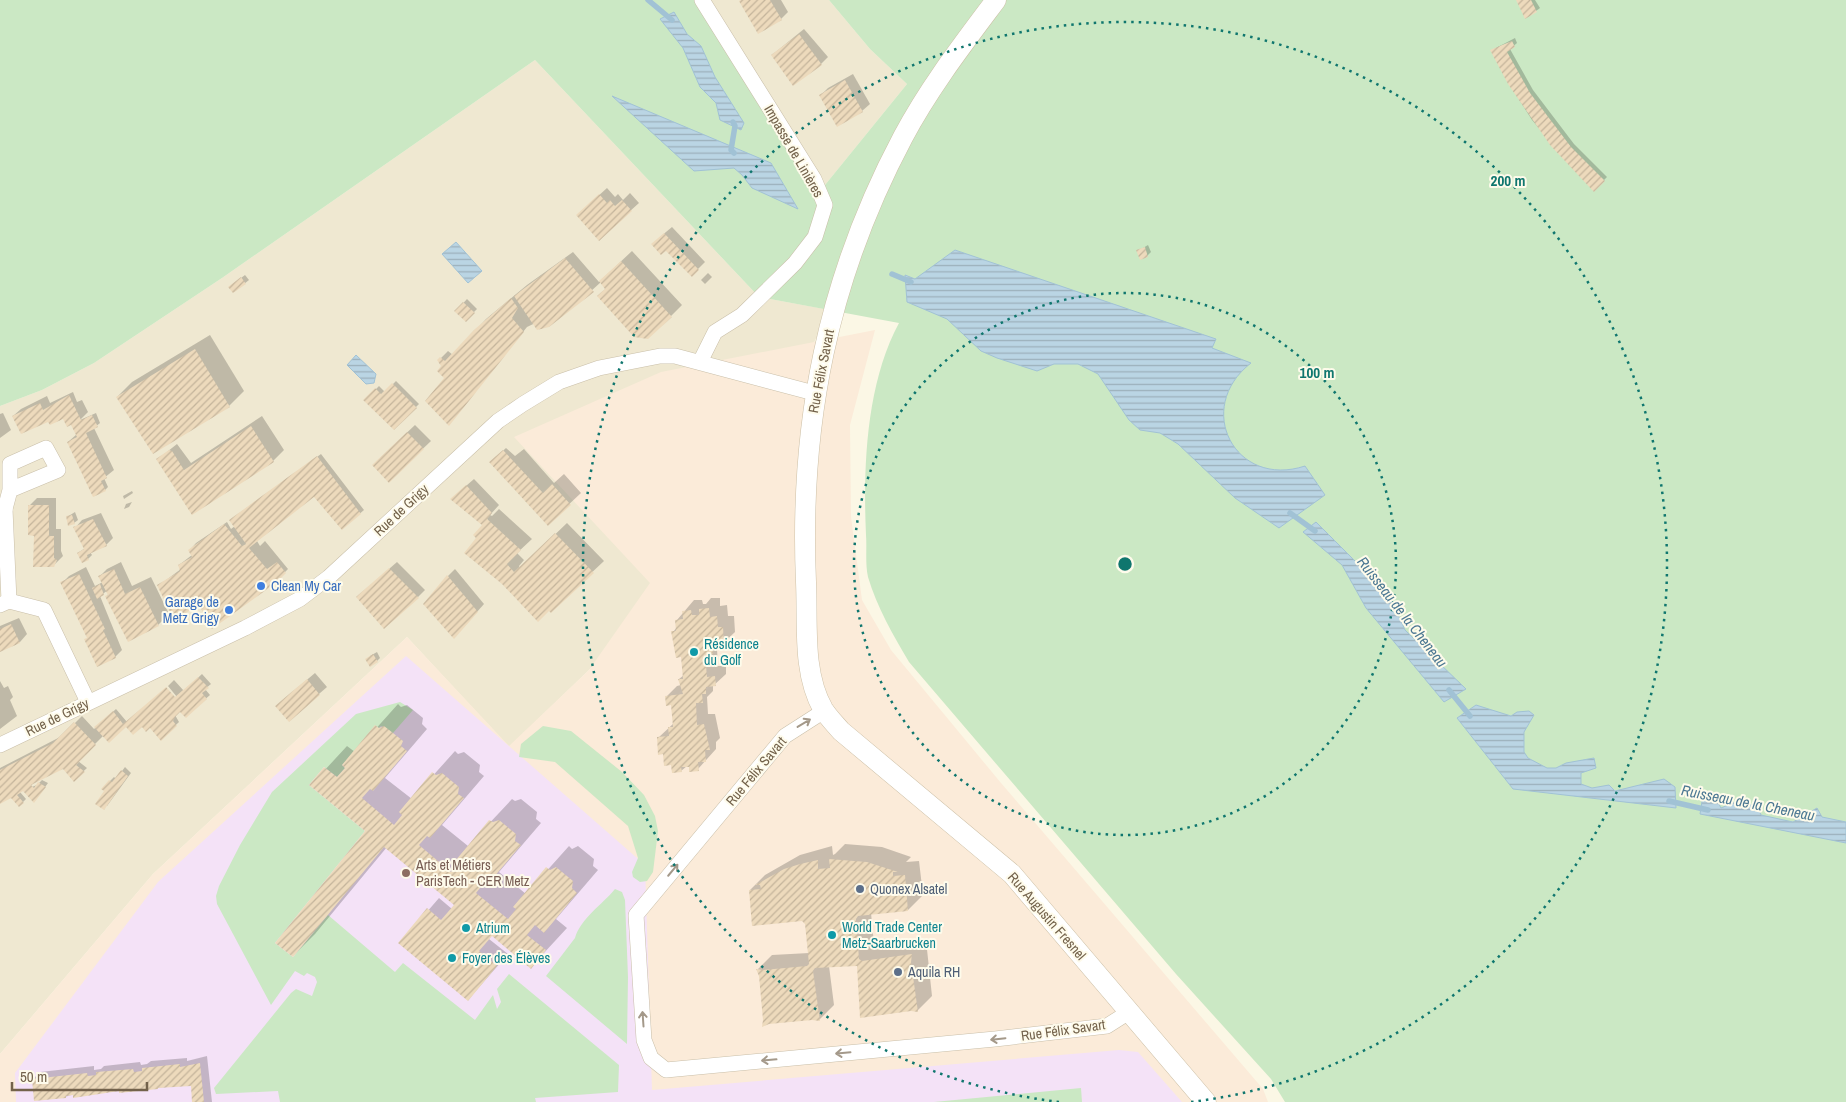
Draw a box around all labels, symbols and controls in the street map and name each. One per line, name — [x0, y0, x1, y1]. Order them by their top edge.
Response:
street label: Impasse de Linières — [760, 101, 828, 201]
text: 200 m — [1491, 170, 1525, 191]
street label: Rue Félix Savart — [804, 328, 838, 414]
text: 100 m — [1300, 362, 1334, 383]
street label: Rue de Grigy — [370, 480, 432, 540]
water label: Ruisseau de la Cheneau — [1352, 552, 1452, 672]
centre of rings — [1116, 555, 1134, 573]
place label: Clean My Car — [271, 577, 341, 595]
marker: Clean My Car — [255, 580, 267, 592]
place label: Garage de Metz Grigy — [163, 593, 219, 627]
marker: Garage de Metz Grigy — [223, 604, 235, 616]
place label: Résidence du Golf — [704, 635, 759, 669]
marker: Résidence du Golf — [688, 646, 700, 658]
street label: Rue de Grigy — [22, 694, 92, 740]
one-way arrow — [797, 718, 811, 728]
street label: Rue Félix Savart — [722, 733, 790, 809]
water label: Ruisseau de la Cheneau — [1680, 779, 1817, 826]
place label: Arts et Métiers ParisTech - CER Metz — [415, 856, 530, 890]
one-way arrow — [668, 864, 679, 877]
marker: Arts et Métiers ParisTech - CER Metz — [400, 867, 412, 879]
street label: Rue Augustin Fresnel — [1004, 868, 1090, 964]
place label: Quonex Alsatel — [870, 880, 947, 898]
marker: Quonex Alsatel — [854, 883, 866, 895]
place label: World Trade Center Metz-Saarbrucken — [842, 918, 942, 952]
place label: Atrium — [475, 919, 510, 937]
marker: Atrium — [460, 922, 472, 934]
marker: World Trade Center Metz-Saarbrucken — [826, 929, 838, 941]
place label: Foyer des Élèves — [462, 949, 550, 967]
marker: Foyer des Élèves — [446, 952, 458, 964]
place label: Aquila RH — [907, 963, 960, 981]
marker: Aquila RH — [892, 966, 904, 978]
one-way arrow — [638, 1011, 648, 1027]
street label: Rue Félix Savart — [1020, 1015, 1106, 1045]
one-way arrow — [990, 1034, 1006, 1044]
one-way arrow — [836, 1048, 852, 1058]
one-way arrow — [761, 1055, 777, 1065]
scale bar — [12, 1060, 148, 1092]
text: 50 m — [20, 1066, 47, 1087]

